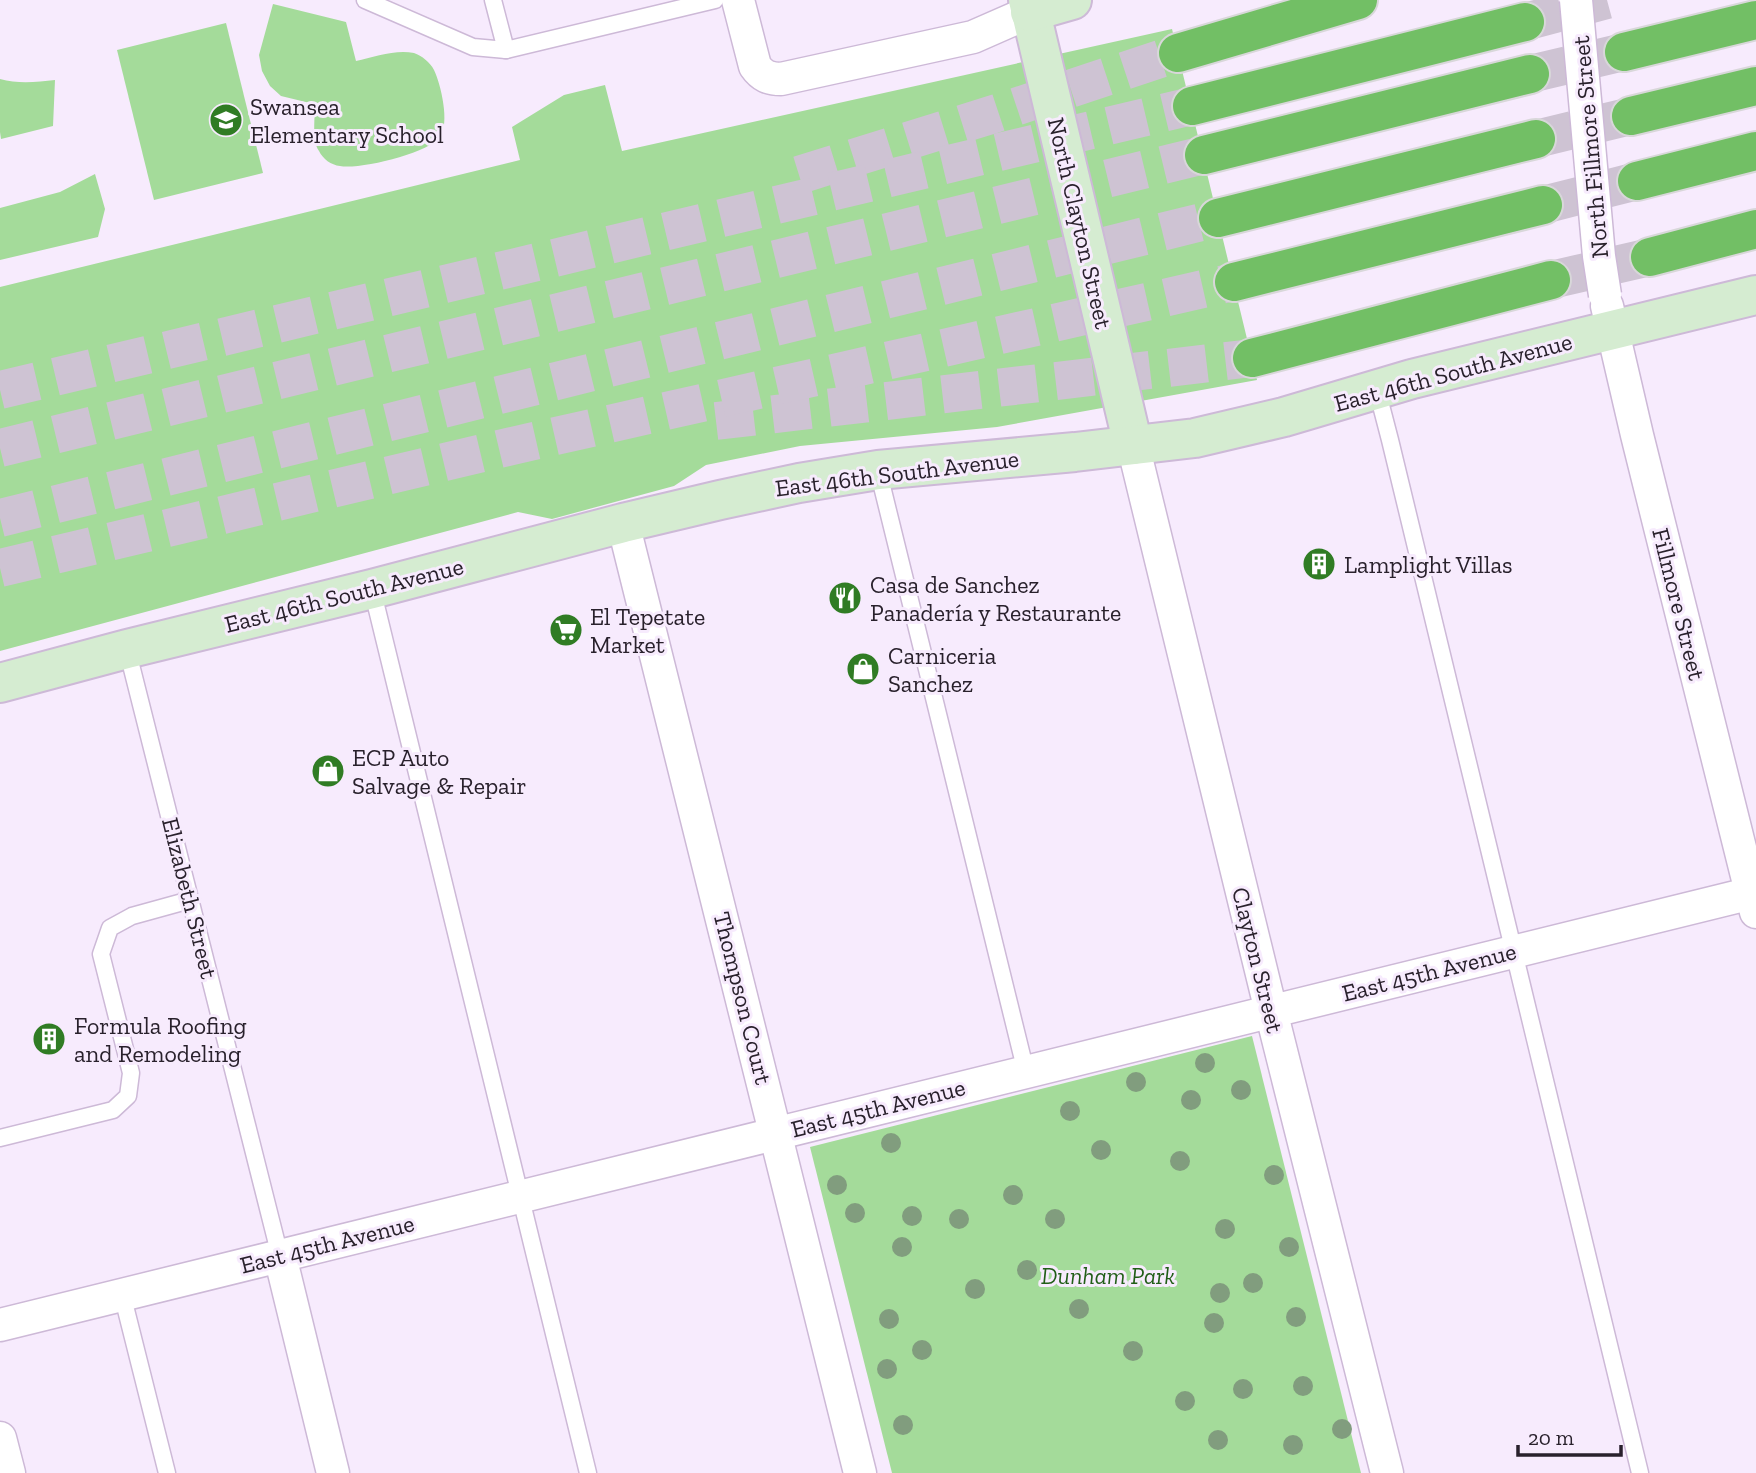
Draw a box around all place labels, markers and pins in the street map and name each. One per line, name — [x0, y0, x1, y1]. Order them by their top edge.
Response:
place label: Swansea Elementary School — [250, 92, 444, 149]
school or university icon: Swansea Elementary School — [207, 101, 245, 139]
building icon: Lamplight Villas — [1300, 545, 1338, 583]
place label: Lamplight Villas — [1344, 550, 1512, 579]
place label: Casa de Sanchez Panadería y Restaurante — [870, 570, 1121, 627]
restaurant icon: Casa de Sanchez Panadería y Restaurante — [826, 579, 864, 617]
place label: El Tepetate Market — [590, 602, 705, 659]
supermarket icon: El Tepetate Market — [547, 611, 585, 649]
place label: Carniceria Sanchez — [888, 641, 997, 698]
shop icon: Carniceria Sanchez — [844, 650, 882, 688]
place label: ECP Auto Salvage & Repair — [352, 743, 527, 800]
shop icon: ECP Auto Salvage & Repair — [309, 752, 347, 790]
place label: Formula Roofing and Remodeling — [74, 1011, 247, 1068]
building icon: Formula Roofing and Remodeling — [30, 1020, 68, 1058]

